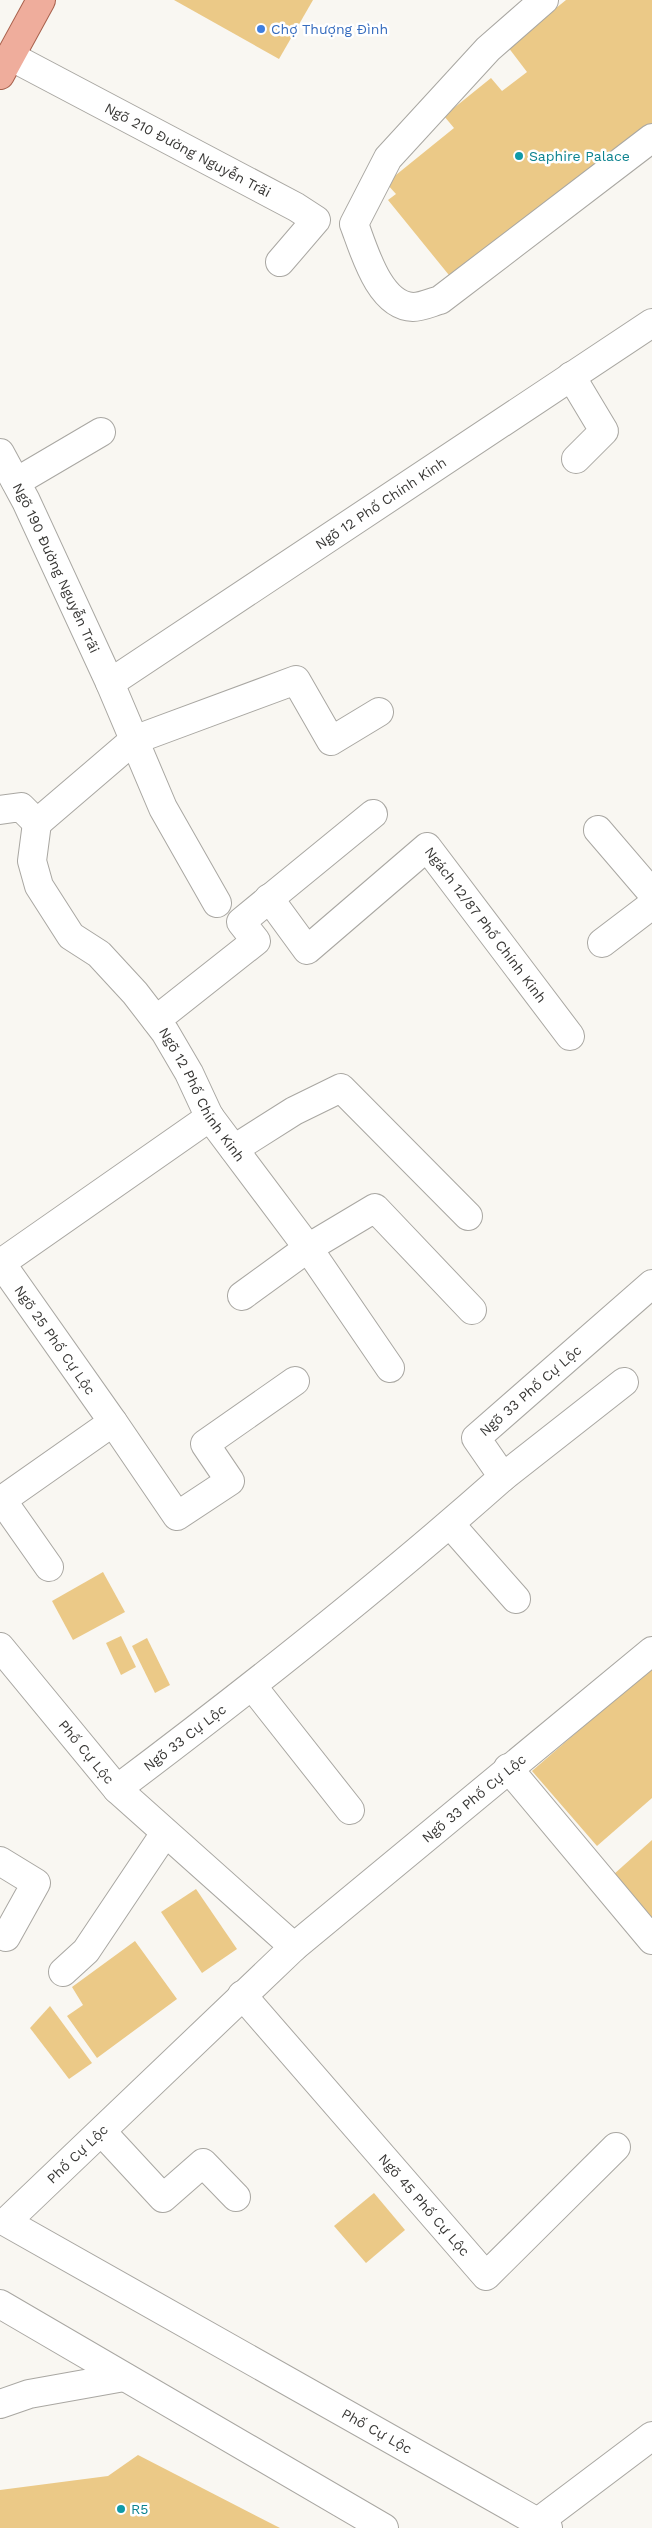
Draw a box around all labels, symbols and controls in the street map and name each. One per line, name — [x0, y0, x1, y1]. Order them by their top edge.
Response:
place label: Chợ Thượng Đình — [271, 21, 388, 37]
marker: Chợ Thượng Đình — [255, 23, 267, 35]
street label: Ngõ 210 Đường Nguyễn Trãi — [102, 99, 274, 200]
place label: Saphire Palace — [529, 148, 630, 164]
marker: Saphire Palace — [513, 150, 525, 162]
street label: Ngõ 12 Phố Chính Kinh — [312, 454, 449, 552]
street label: Ngõ 190 Đường Nguyễn Trãi — [10, 480, 103, 655]
street label: Ngách 12/87 Phố Chính Kinh — [422, 844, 550, 1006]
street label: Ngõ 12 Phố Chính Kinh — [156, 1024, 248, 1165]
street label: Ngõ 25 Phố Cự Lộc — [11, 1282, 99, 1398]
street label: Ngõ 33 Phố Cự Lộc — [476, 1342, 584, 1439]
street label: Ngõ 33 Cự Lộc — [140, 1701, 229, 1774]
street label: Phố Cự Lộc — [56, 1717, 118, 1787]
street label: Ngõ 33 Phố Cự Lộc — [419, 1751, 529, 1846]
street label: Phố Cự Lộc — [44, 2121, 111, 2187]
street label: Ngõ 45 Phố Cự Lộc — [376, 2151, 473, 2259]
street label: Phố Cự Lộc — [339, 2405, 415, 2457]
place label: R5 — [131, 2501, 148, 2517]
marker: R5 — [115, 2503, 127, 2515]

